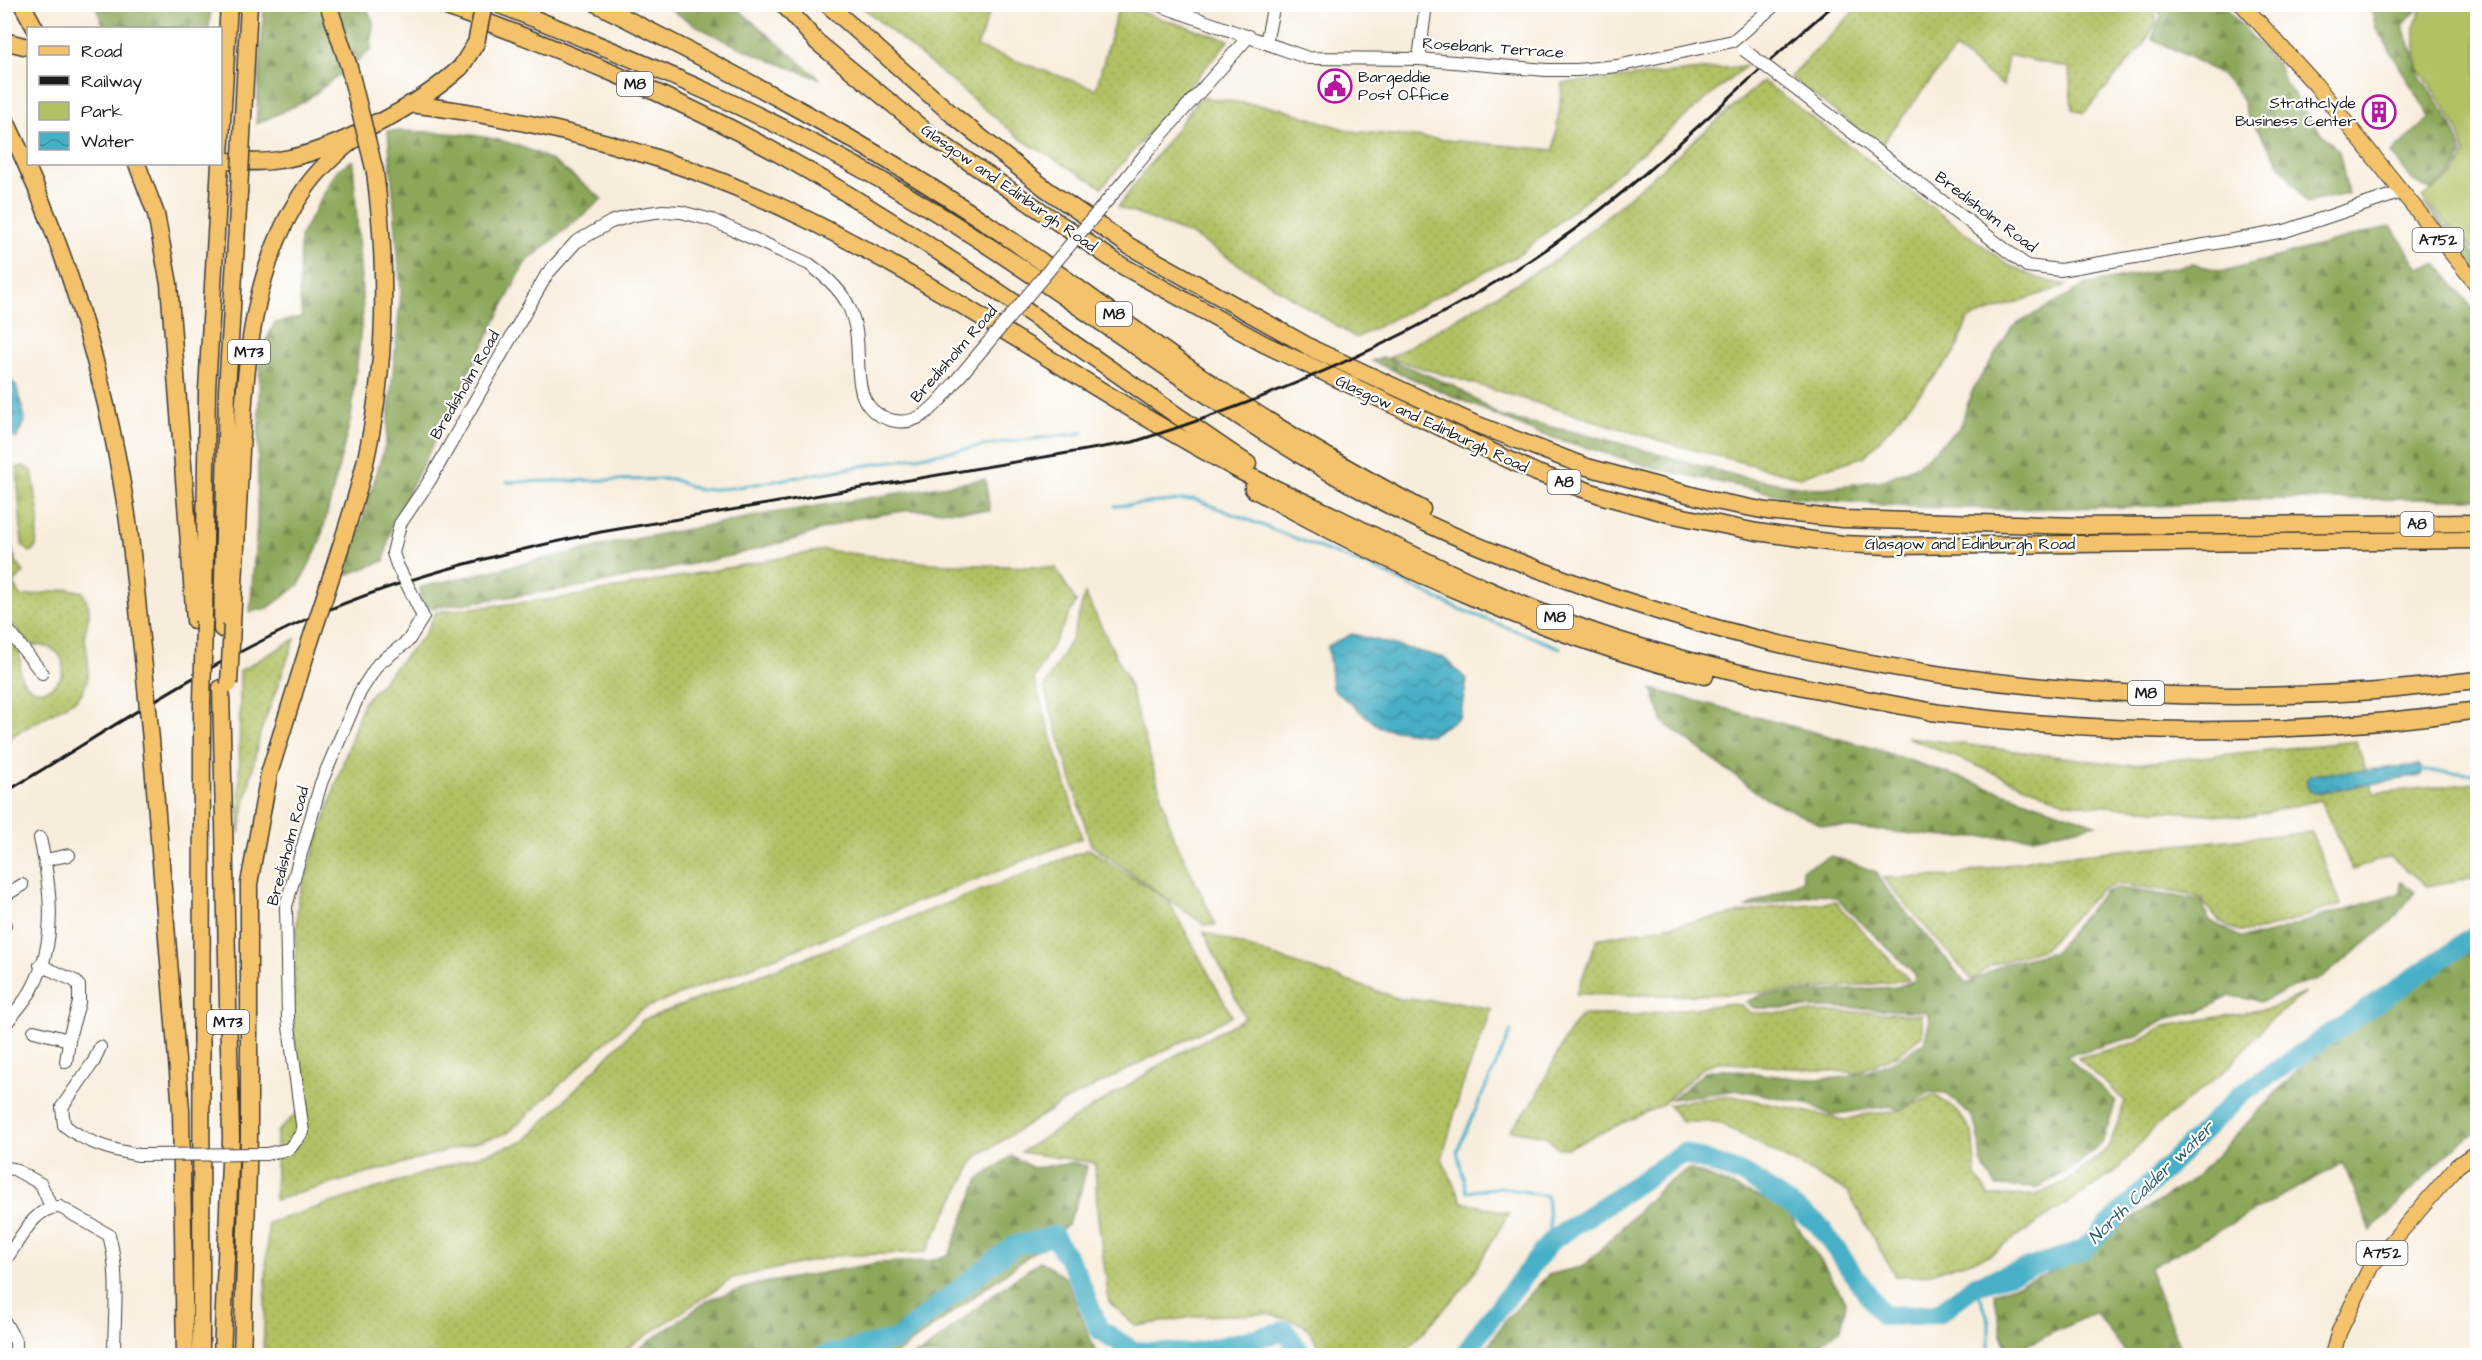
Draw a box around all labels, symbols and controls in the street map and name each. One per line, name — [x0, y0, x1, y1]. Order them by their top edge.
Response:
legend — [27, 27, 222, 165]
street label: Rosebank Terrace — [1422, 32, 1565, 64]
text: Road — [81, 39, 122, 64]
place label: Bargeddie Post Office — [1358, 66, 1449, 106]
public building icon: Bargeddie Post Office — [1317, 68, 1353, 104]
text: Railway — [81, 69, 142, 95]
road number: M8 — [617, 72, 653, 96]
place label: Strathclyde Business Center — [2235, 92, 2356, 132]
building icon: Strathclyde Business Center — [2361, 94, 2397, 130]
text: Park — [81, 99, 123, 124]
street label: Glasgow and Edinburgh Road — [916, 119, 1102, 258]
text: Water — [81, 129, 134, 154]
street label: Bredisholm Road — [1930, 166, 2042, 258]
road number: A752 — [2412, 228, 2464, 252]
street label: Bredisholm Road — [905, 301, 1003, 407]
road number: M8 — [1096, 302, 1132, 326]
street label: Bredisholm Road — [425, 326, 505, 444]
road number: M73 — [228, 340, 270, 364]
street label: Glasgow and Edinburgh Road — [1332, 370, 1532, 479]
road number: A8 — [1548, 470, 1580, 494]
road number: A8 — [2400, 512, 2434, 536]
street label: Glasgow and Edinburgh Road — [1865, 533, 2075, 556]
road number: M8 — [1537, 605, 1573, 629]
road number: M8 — [2128, 681, 2164, 705]
street label: Bredisholm Road — [262, 784, 314, 908]
road number: M73 — [207, 1010, 249, 1034]
water label: North Calder water — [2083, 1115, 2221, 1250]
road number: A752 — [2356, 1241, 2408, 1265]

